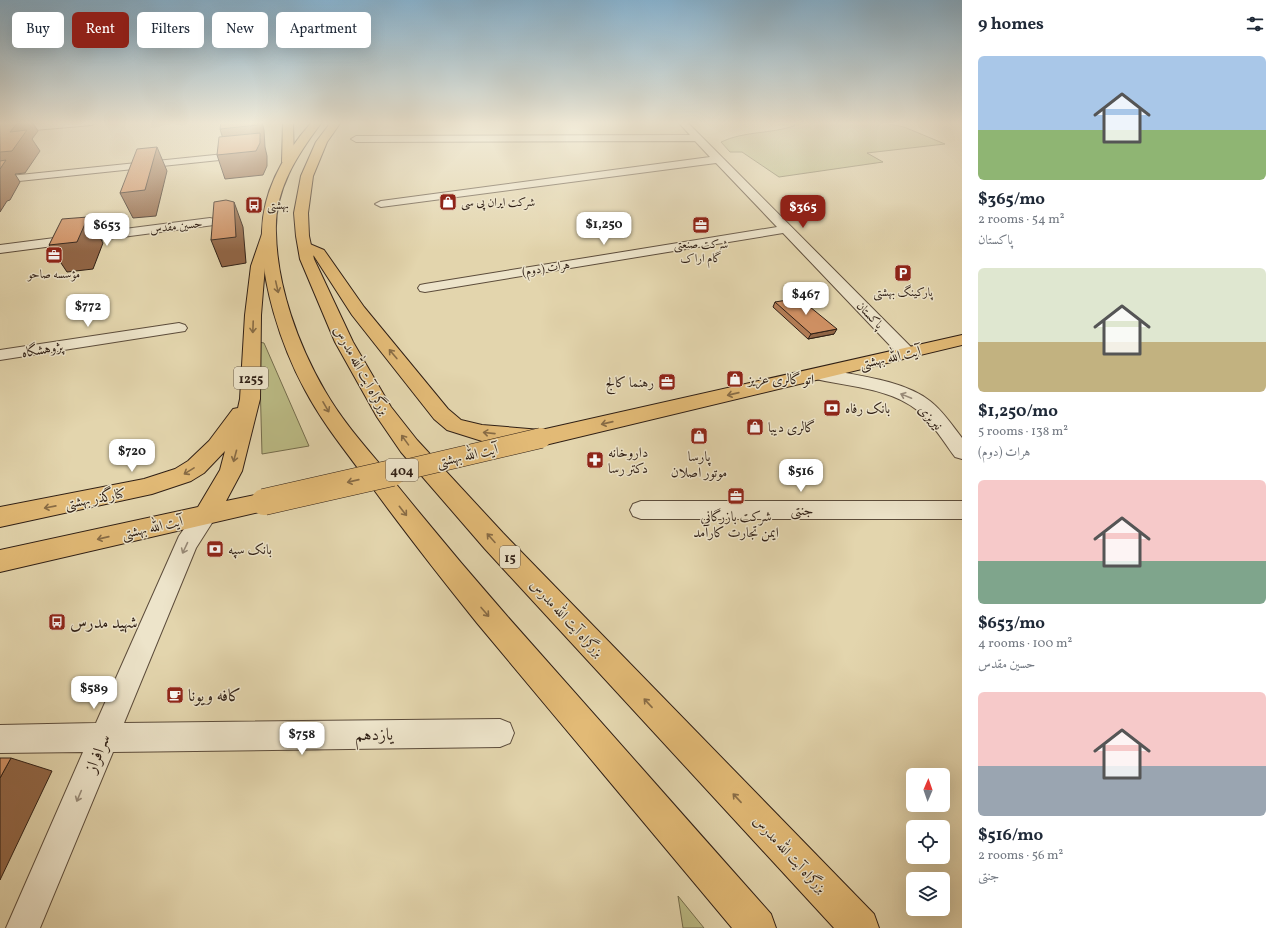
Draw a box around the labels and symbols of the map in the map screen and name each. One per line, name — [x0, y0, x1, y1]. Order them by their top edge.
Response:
shop icon: شرکت ایران پی سی — [438, 192, 458, 212]
bus stop icon: بهشتی — [244, 195, 264, 215]
place label: شرکت ایران پی سی — [461, 195, 535, 211]
pin: $365 — [779, 195, 827, 229]
place label: بهشتی — [267, 198, 289, 214]
pin: $1,250 — [571, 212, 637, 246]
pin: $653 — [83, 213, 131, 247]
office icon: شرکت صنعتی گام اراک — [691, 215, 711, 235]
street label: حسین مقدس — [149, 216, 204, 238]
place label: شرکت صنعتی گام اراک — [674, 237, 728, 269]
office icon: مؤسسه صاحو — [44, 245, 64, 265]
street label: هرات (دوم) — [521, 257, 572, 283]
parking icon: پارکینگ بهشتی — [893, 263, 913, 283]
place label: مؤسسه صاحو — [27, 267, 80, 283]
one-way arrow — [273, 280, 281, 293]
pin: $467 — [782, 282, 830, 316]
place label: پارکینگ بهشتی — [873, 284, 934, 301]
pin: $772 — [64, 294, 112, 328]
street label: پاکستان — [852, 299, 887, 333]
one-way arrow — [249, 320, 256, 333]
street label: بزرگراه آیت الله مدرس — [328, 321, 396, 419]
street label: پژوهشگاه — [20, 337, 66, 363]
street label: آیت الله بهشتی — [857, 339, 925, 375]
one-way arrow — [388, 348, 397, 359]
road number: 1255 — [234, 367, 268, 389]
shop icon: اتو گالری عزیز — [725, 369, 745, 389]
place label: اتو گالری عزیز — [746, 371, 814, 390]
office icon: رهنما کالج — [657, 372, 677, 392]
place label: رهنما کالج — [606, 374, 654, 395]
one-way arrow — [727, 390, 740, 398]
one-way arrow — [900, 392, 912, 400]
bank icon: بانک رفاه — [822, 398, 842, 418]
place label: بانک رفاه — [845, 400, 891, 419]
one-way arrow — [322, 401, 330, 413]
street label: نیریزی — [913, 401, 947, 435]
shop icon: گالری دیبا — [745, 417, 765, 437]
place label: گالری دیبا — [768, 419, 815, 438]
one-way arrow — [600, 420, 613, 428]
shop icon: پارسا موتور اصلان — [689, 426, 709, 446]
one-way arrow — [483, 430, 496, 437]
one-way arrow — [401, 435, 409, 446]
street label: آیت الله بهشتی — [434, 437, 502, 473]
pin: $720 — [108, 439, 156, 473]
place label: داروخانه دکتر رسا — [608, 444, 648, 479]
place label: پارسا موتور اصلان — [671, 448, 727, 483]
one-way arrow — [231, 449, 239, 462]
pharmacy icon: داروخانه دکتر رسا — [585, 450, 605, 470]
road number: 404 — [386, 459, 418, 481]
pin: $516 — [777, 459, 825, 493]
one-way arrow — [183, 468, 195, 476]
one-way arrow — [347, 478, 360, 486]
street label: کنارگذر بهشتی — [63, 482, 127, 515]
office icon: شرکت بازرگانی ایمن تجارت کارآمد — [726, 486, 746, 506]
street label: جنتی — [791, 502, 813, 521]
one-way arrow — [44, 503, 57, 511]
one-way arrow — [399, 506, 407, 517]
place label: شرکت بازرگانی ایمن تجارت کارآمد — [693, 508, 779, 543]
street label: آیت الله بهشتی — [119, 509, 187, 545]
one-way arrow — [487, 532, 496, 543]
one-way arrow — [97, 535, 110, 542]
bank icon: بانک سپه — [205, 539, 225, 559]
one-way arrow — [181, 541, 188, 553]
place label: بانک سپه — [228, 541, 272, 560]
road number: 15 — [500, 546, 520, 568]
street label: بزرگراه آیت الله مدرس — [525, 574, 609, 662]
one-way arrow — [481, 607, 490, 617]
bus stop icon: شهید مدرس — [47, 612, 67, 632]
place label: شهید مدرس — [70, 612, 138, 635]
pin: $589 — [70, 676, 118, 710]
cafe icon: کافه ویونا — [165, 685, 185, 705]
place label: کافه ویونا — [188, 685, 241, 708]
one-way arrow — [643, 698, 652, 709]
pin: $758 — [278, 722, 326, 756]
street label: یازدهم — [355, 724, 394, 750]
street label: سرافراز — [79, 730, 117, 778]
north arrow — [906, 768, 950, 812]
one-way arrow — [75, 789, 82, 801]
one-way arrow — [732, 793, 742, 803]
street label: بزرگراه آیت الله مدرس — [748, 810, 832, 898]

